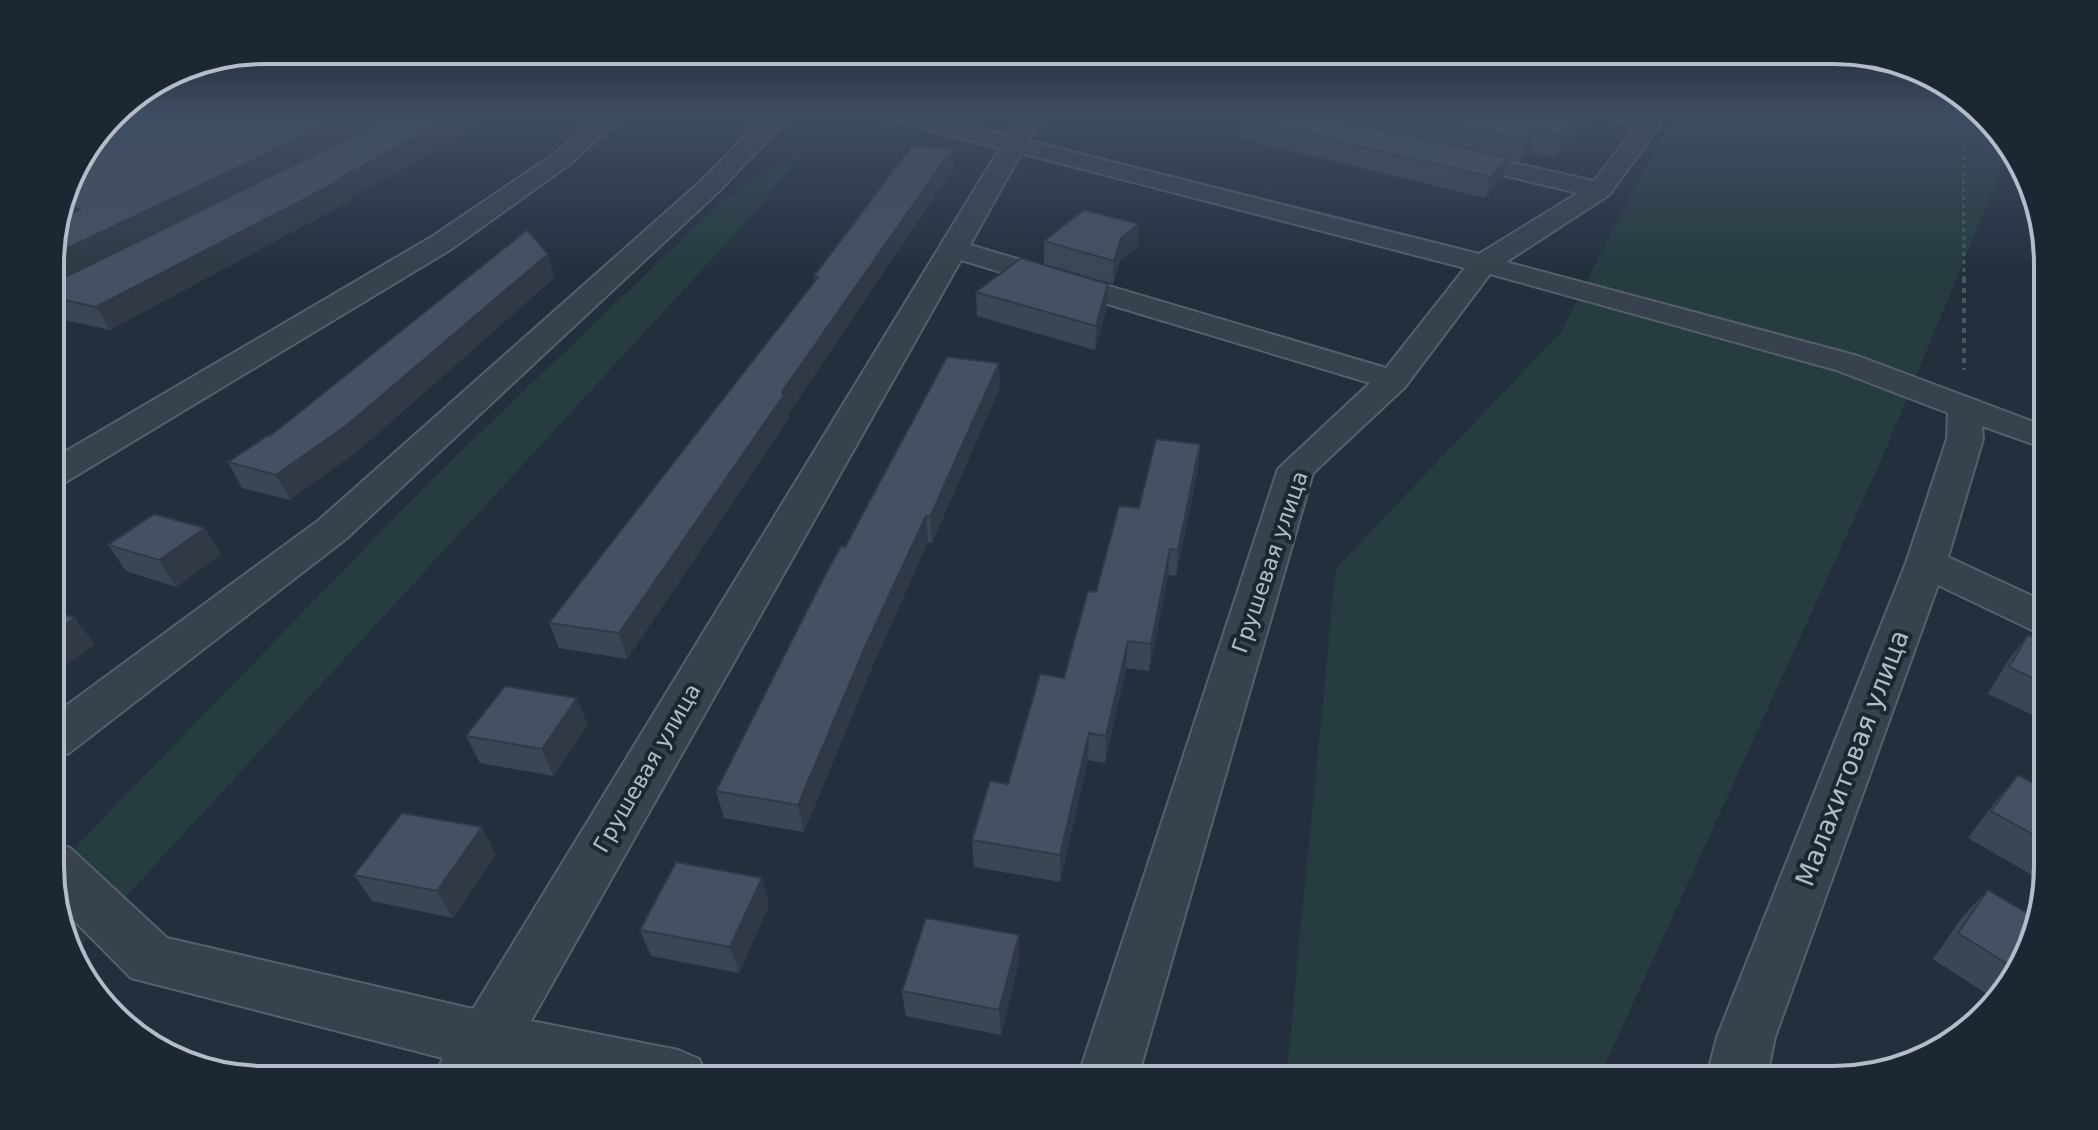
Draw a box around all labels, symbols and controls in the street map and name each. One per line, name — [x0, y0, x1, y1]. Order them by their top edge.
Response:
street label: Грушевая улица — [1227, 468, 1313, 656]
street label: Малахитовая улица — [1789, 626, 1915, 890]
street label: Грушевая улица — [589, 679, 705, 857]

